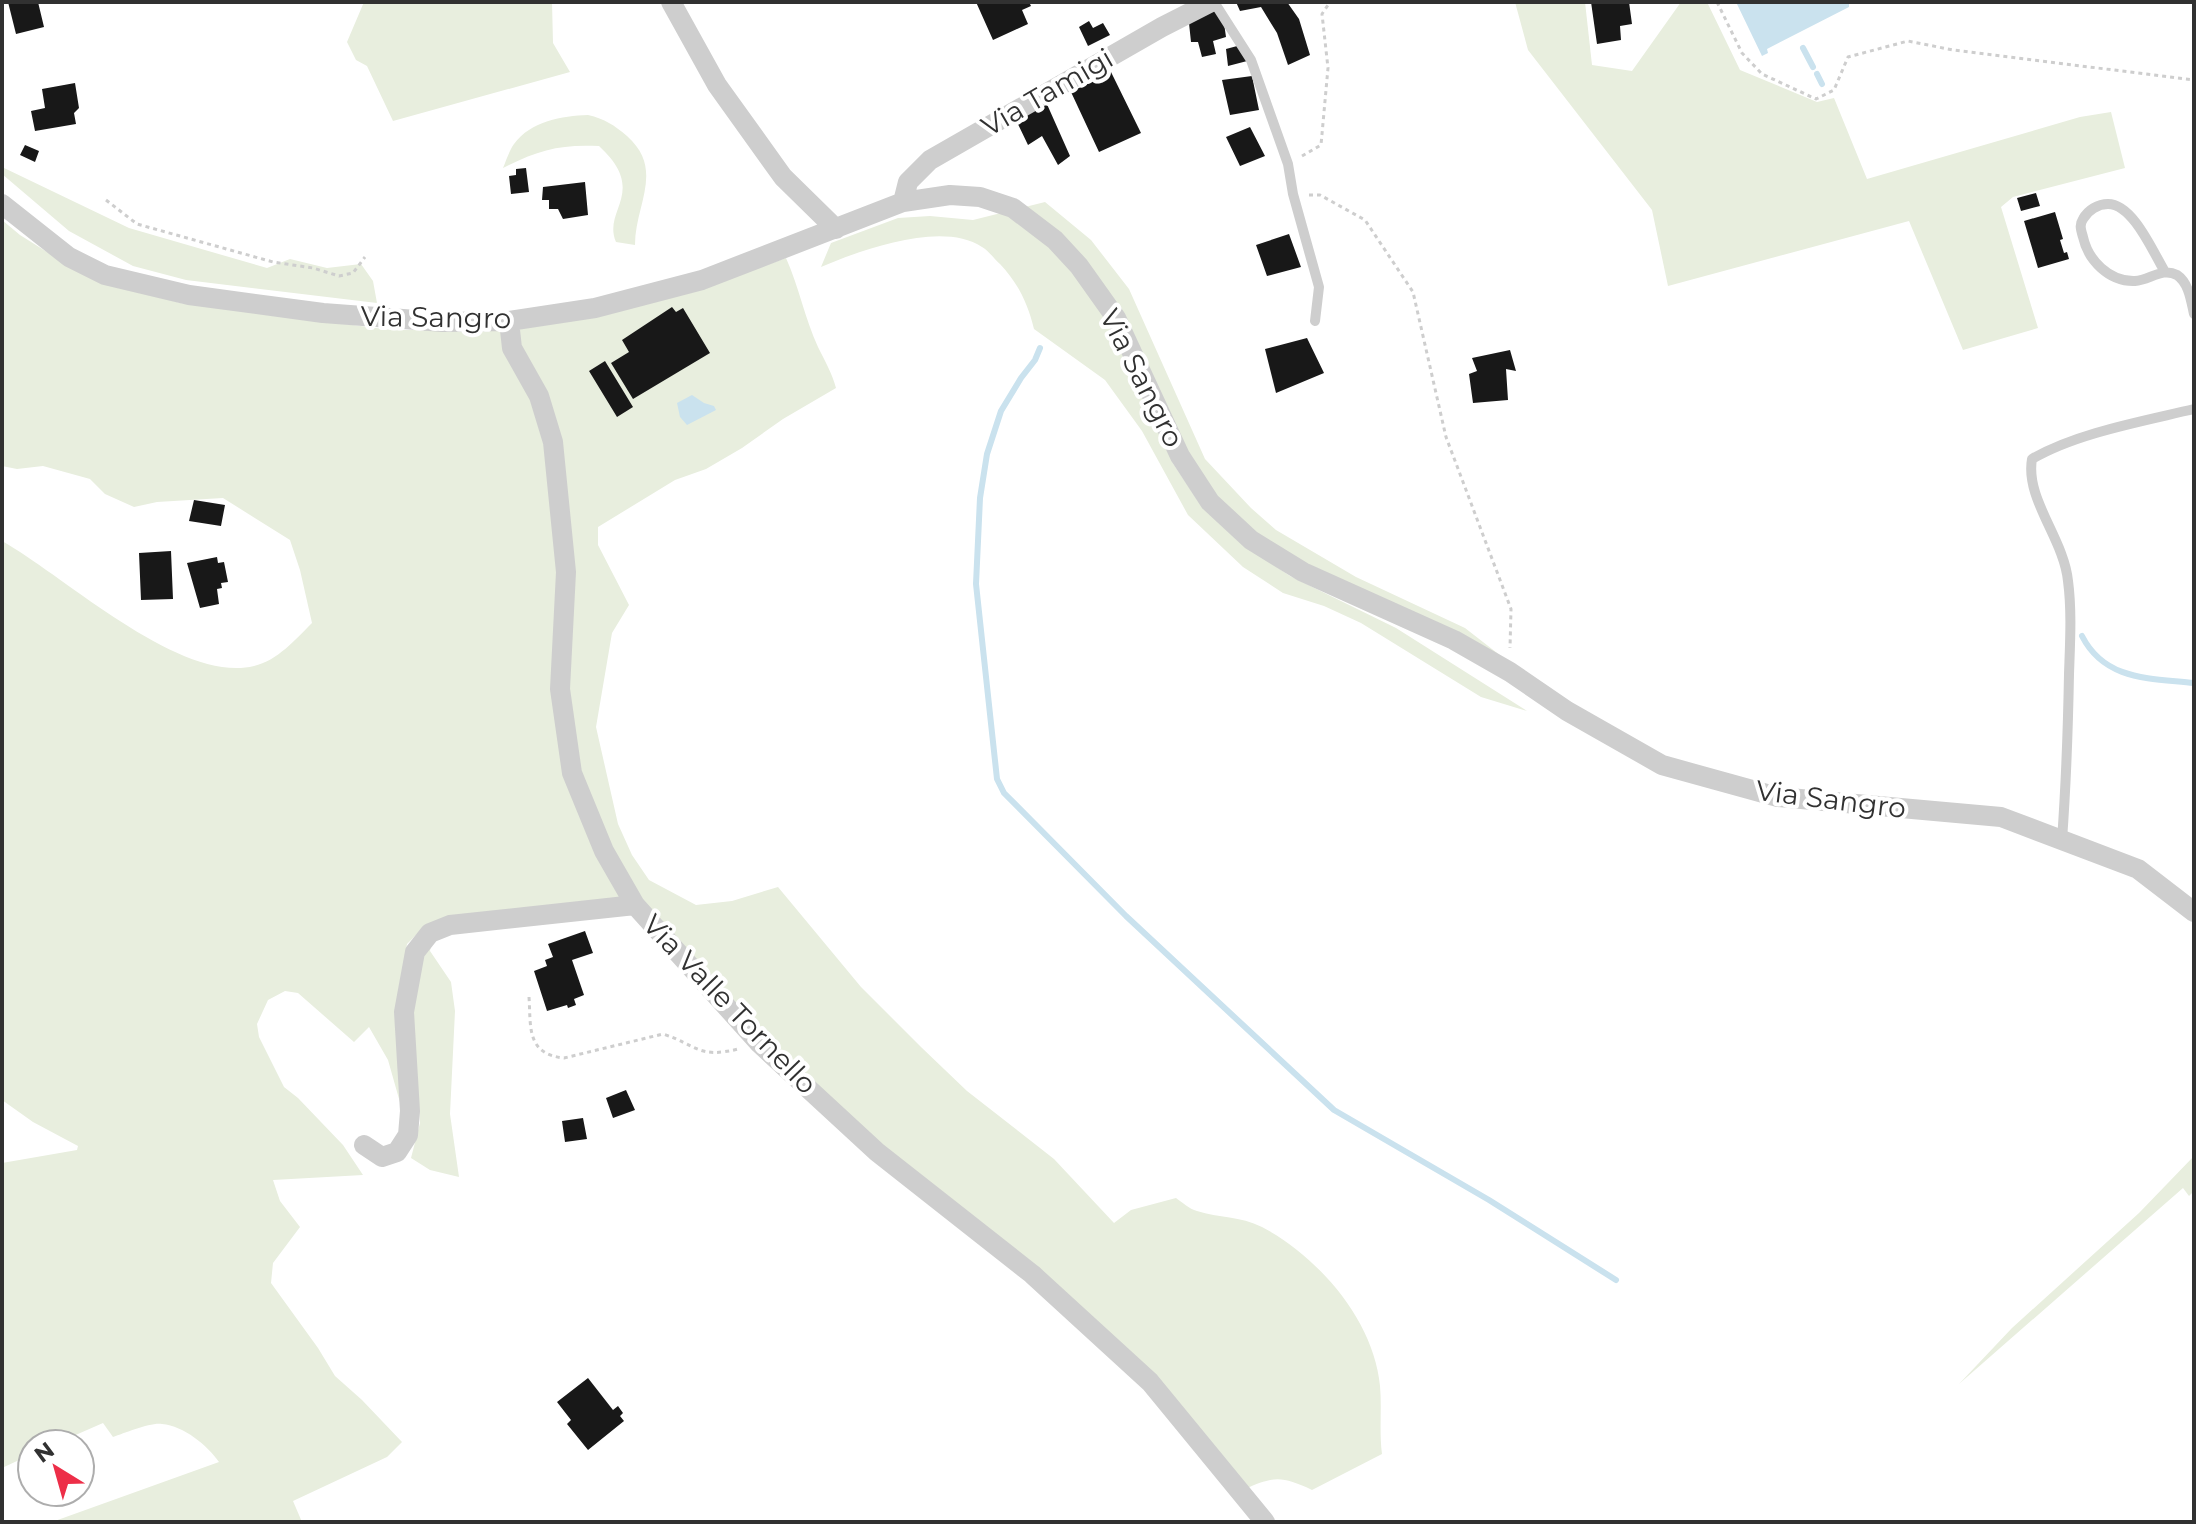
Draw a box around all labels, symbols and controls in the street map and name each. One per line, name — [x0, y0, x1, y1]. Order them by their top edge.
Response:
street label: Via Tamigi — [975, 41, 1119, 143]
street label: Via Sangro — [360, 299, 512, 335]
street label: Via Sangro — [1093, 303, 1191, 453]
street label: Via Sangro — [1754, 773, 1908, 825]
street label: Via Valle Tornello — [636, 907, 824, 1101]
north arrow — [16, 1428, 96, 1508]
text: N — [29, 1436, 59, 1469]

